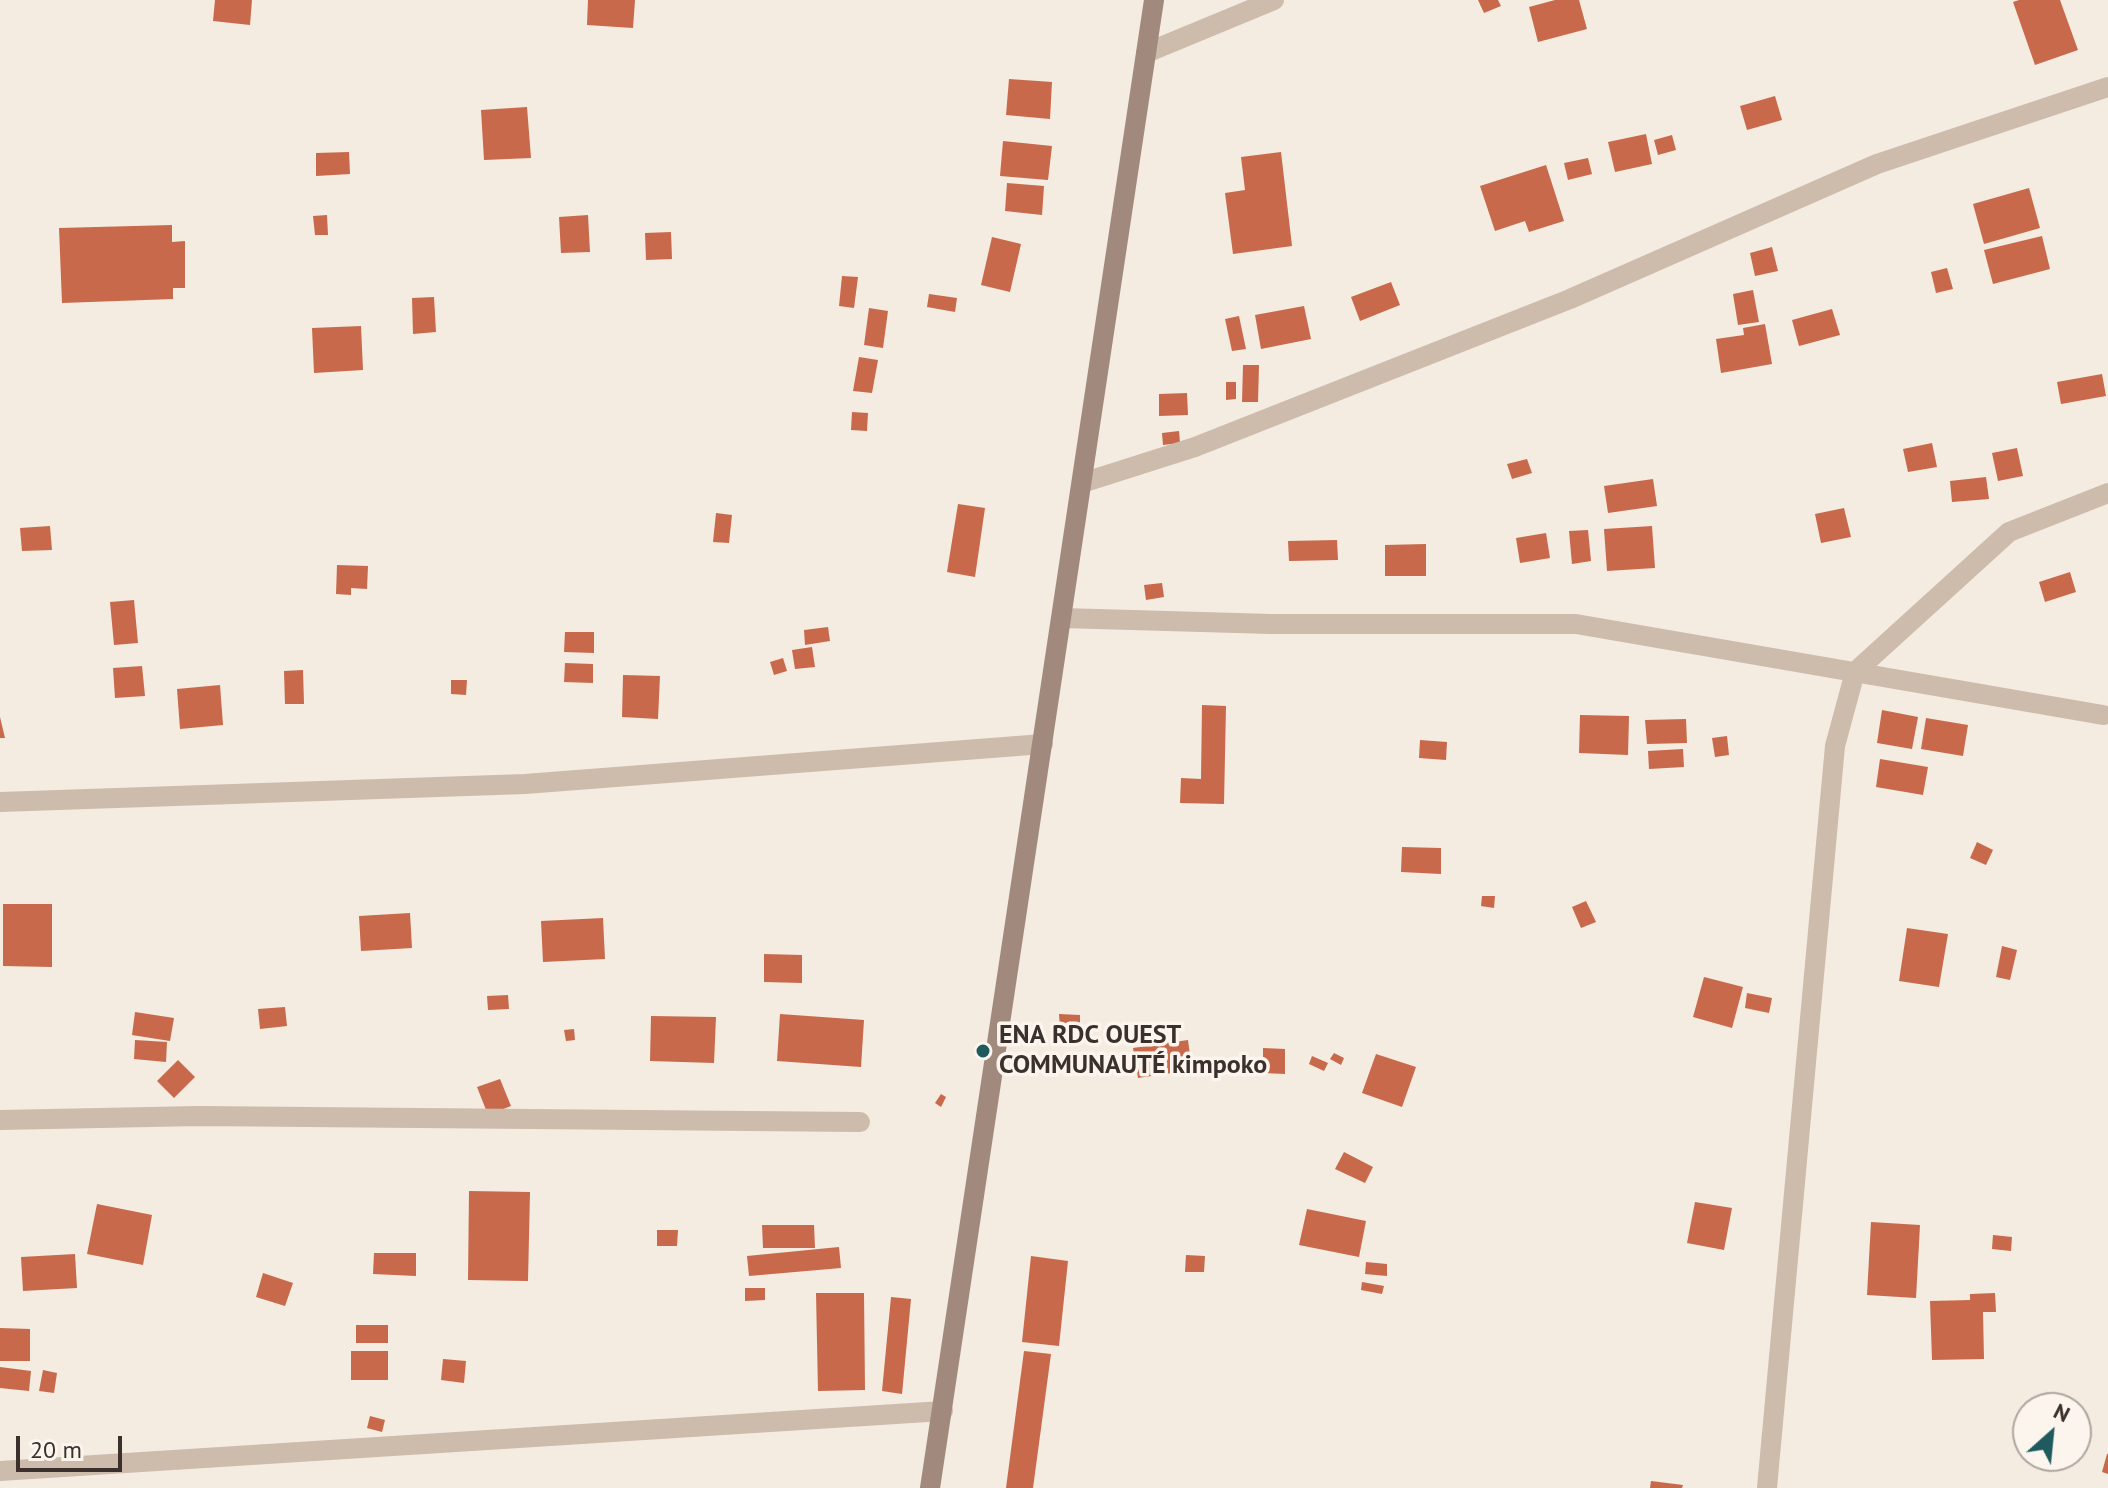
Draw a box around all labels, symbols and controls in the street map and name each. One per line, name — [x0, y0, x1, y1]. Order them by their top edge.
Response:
place label: ENA RDC OUEST COMMUNAUTÉ kimpoko — [999, 1020, 1267, 1082]
marker: ENA RDC OUEST COMMUNAUTÉ kimpoko — [974, 1042, 992, 1060]
north arrow — [2012, 1392, 2092, 1472]
text: N — [2049, 1397, 2075, 1428]
scale bar — [20, 1420, 126, 1470]
text: 20 m — [30, 1434, 82, 1465]

